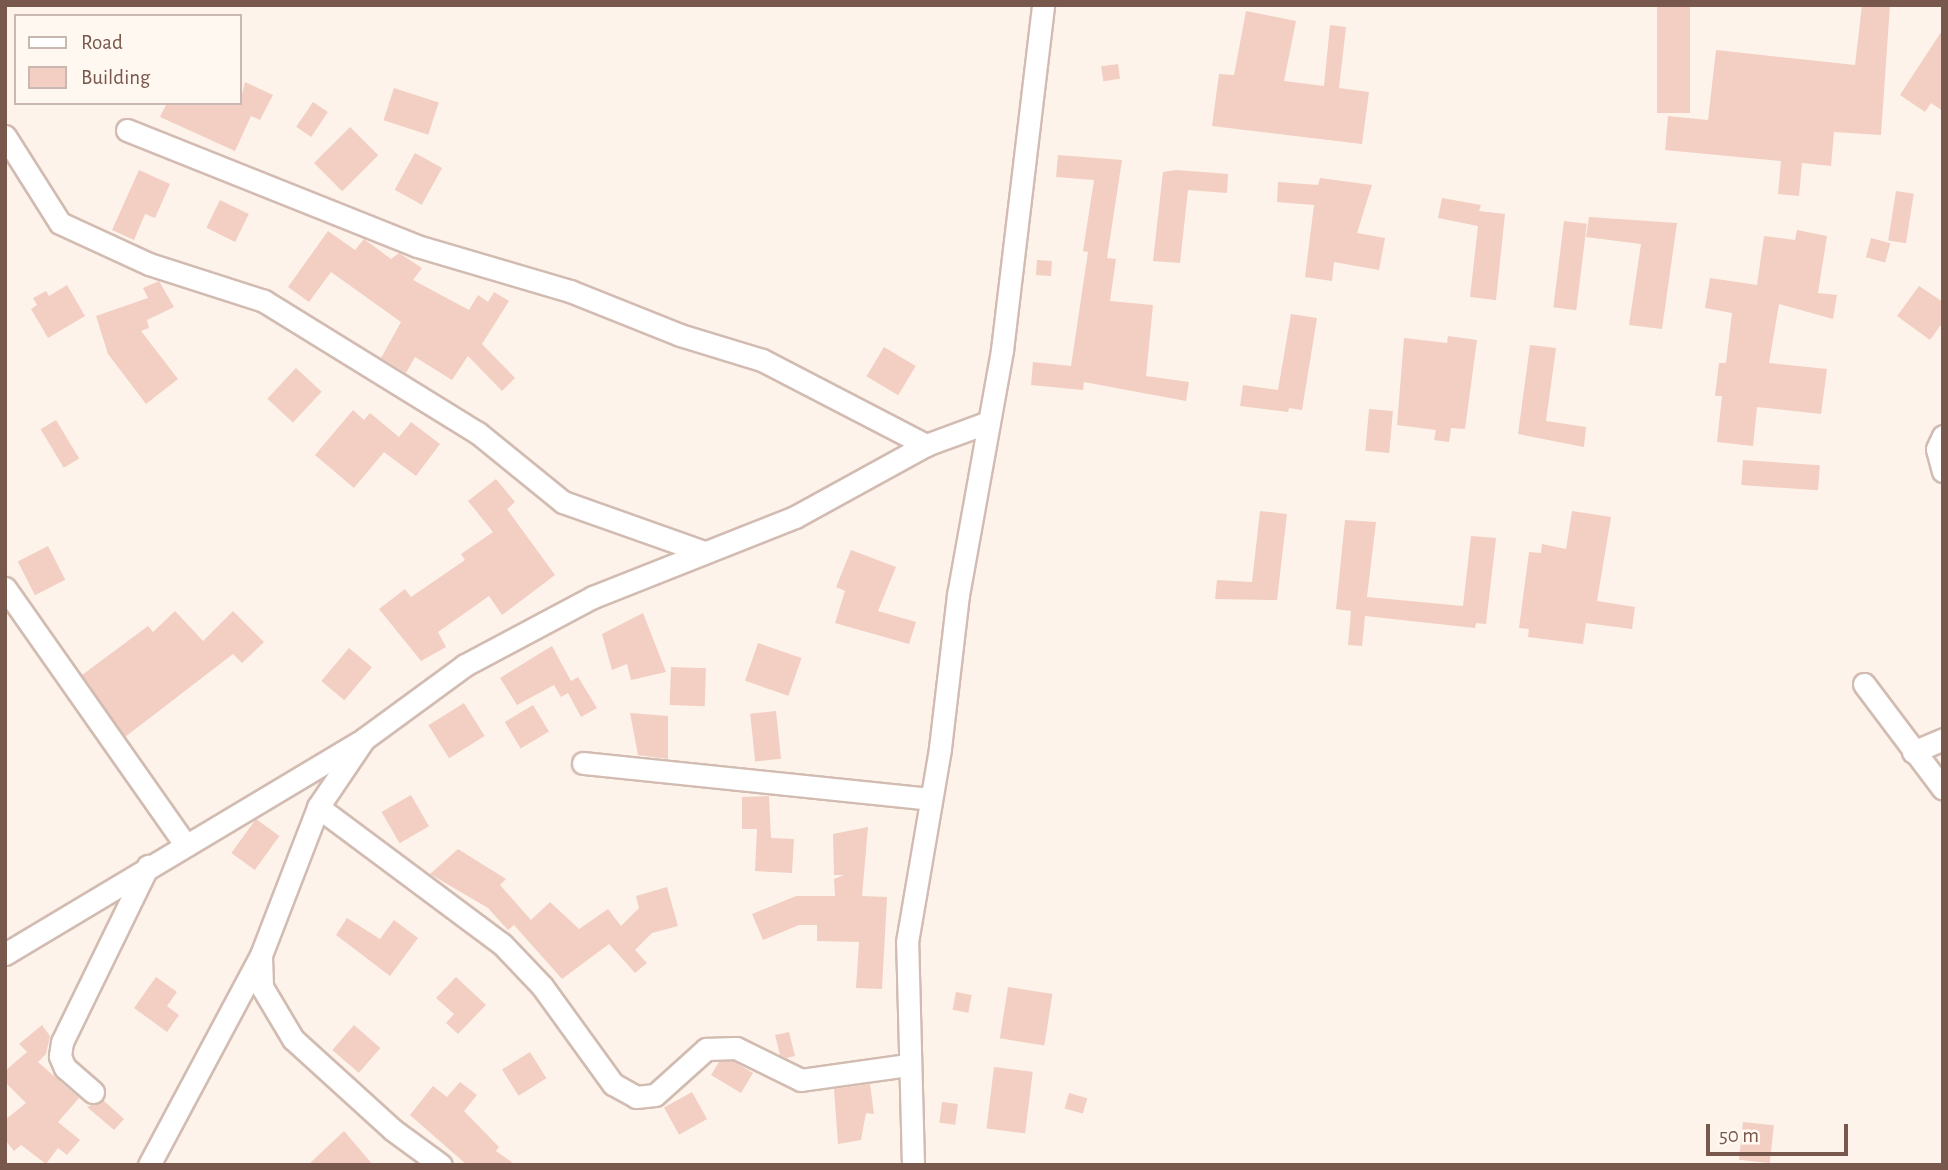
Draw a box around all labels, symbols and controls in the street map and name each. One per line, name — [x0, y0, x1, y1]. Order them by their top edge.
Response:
legend — [14, 14, 242, 105]
text: Road — [81, 32, 123, 53]
text: Building — [81, 67, 150, 88]
scale bar — [1710, 1110, 1852, 1154]
text: 50 m — [1719, 1125, 1759, 1146]

